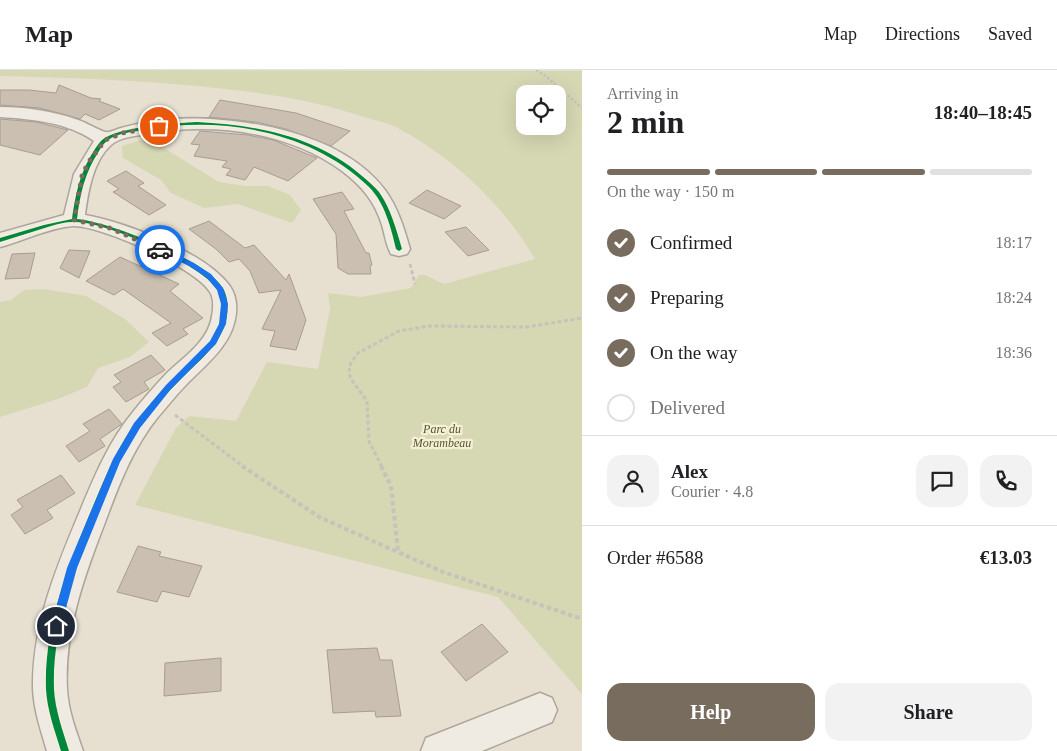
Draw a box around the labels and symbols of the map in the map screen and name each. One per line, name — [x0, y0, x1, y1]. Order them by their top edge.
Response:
pin — [138, 105, 180, 147]
courier — [135, 225, 185, 275]
park label: Parc du Morambeau — [412, 422, 471, 450]
pin — [35, 605, 77, 647]

